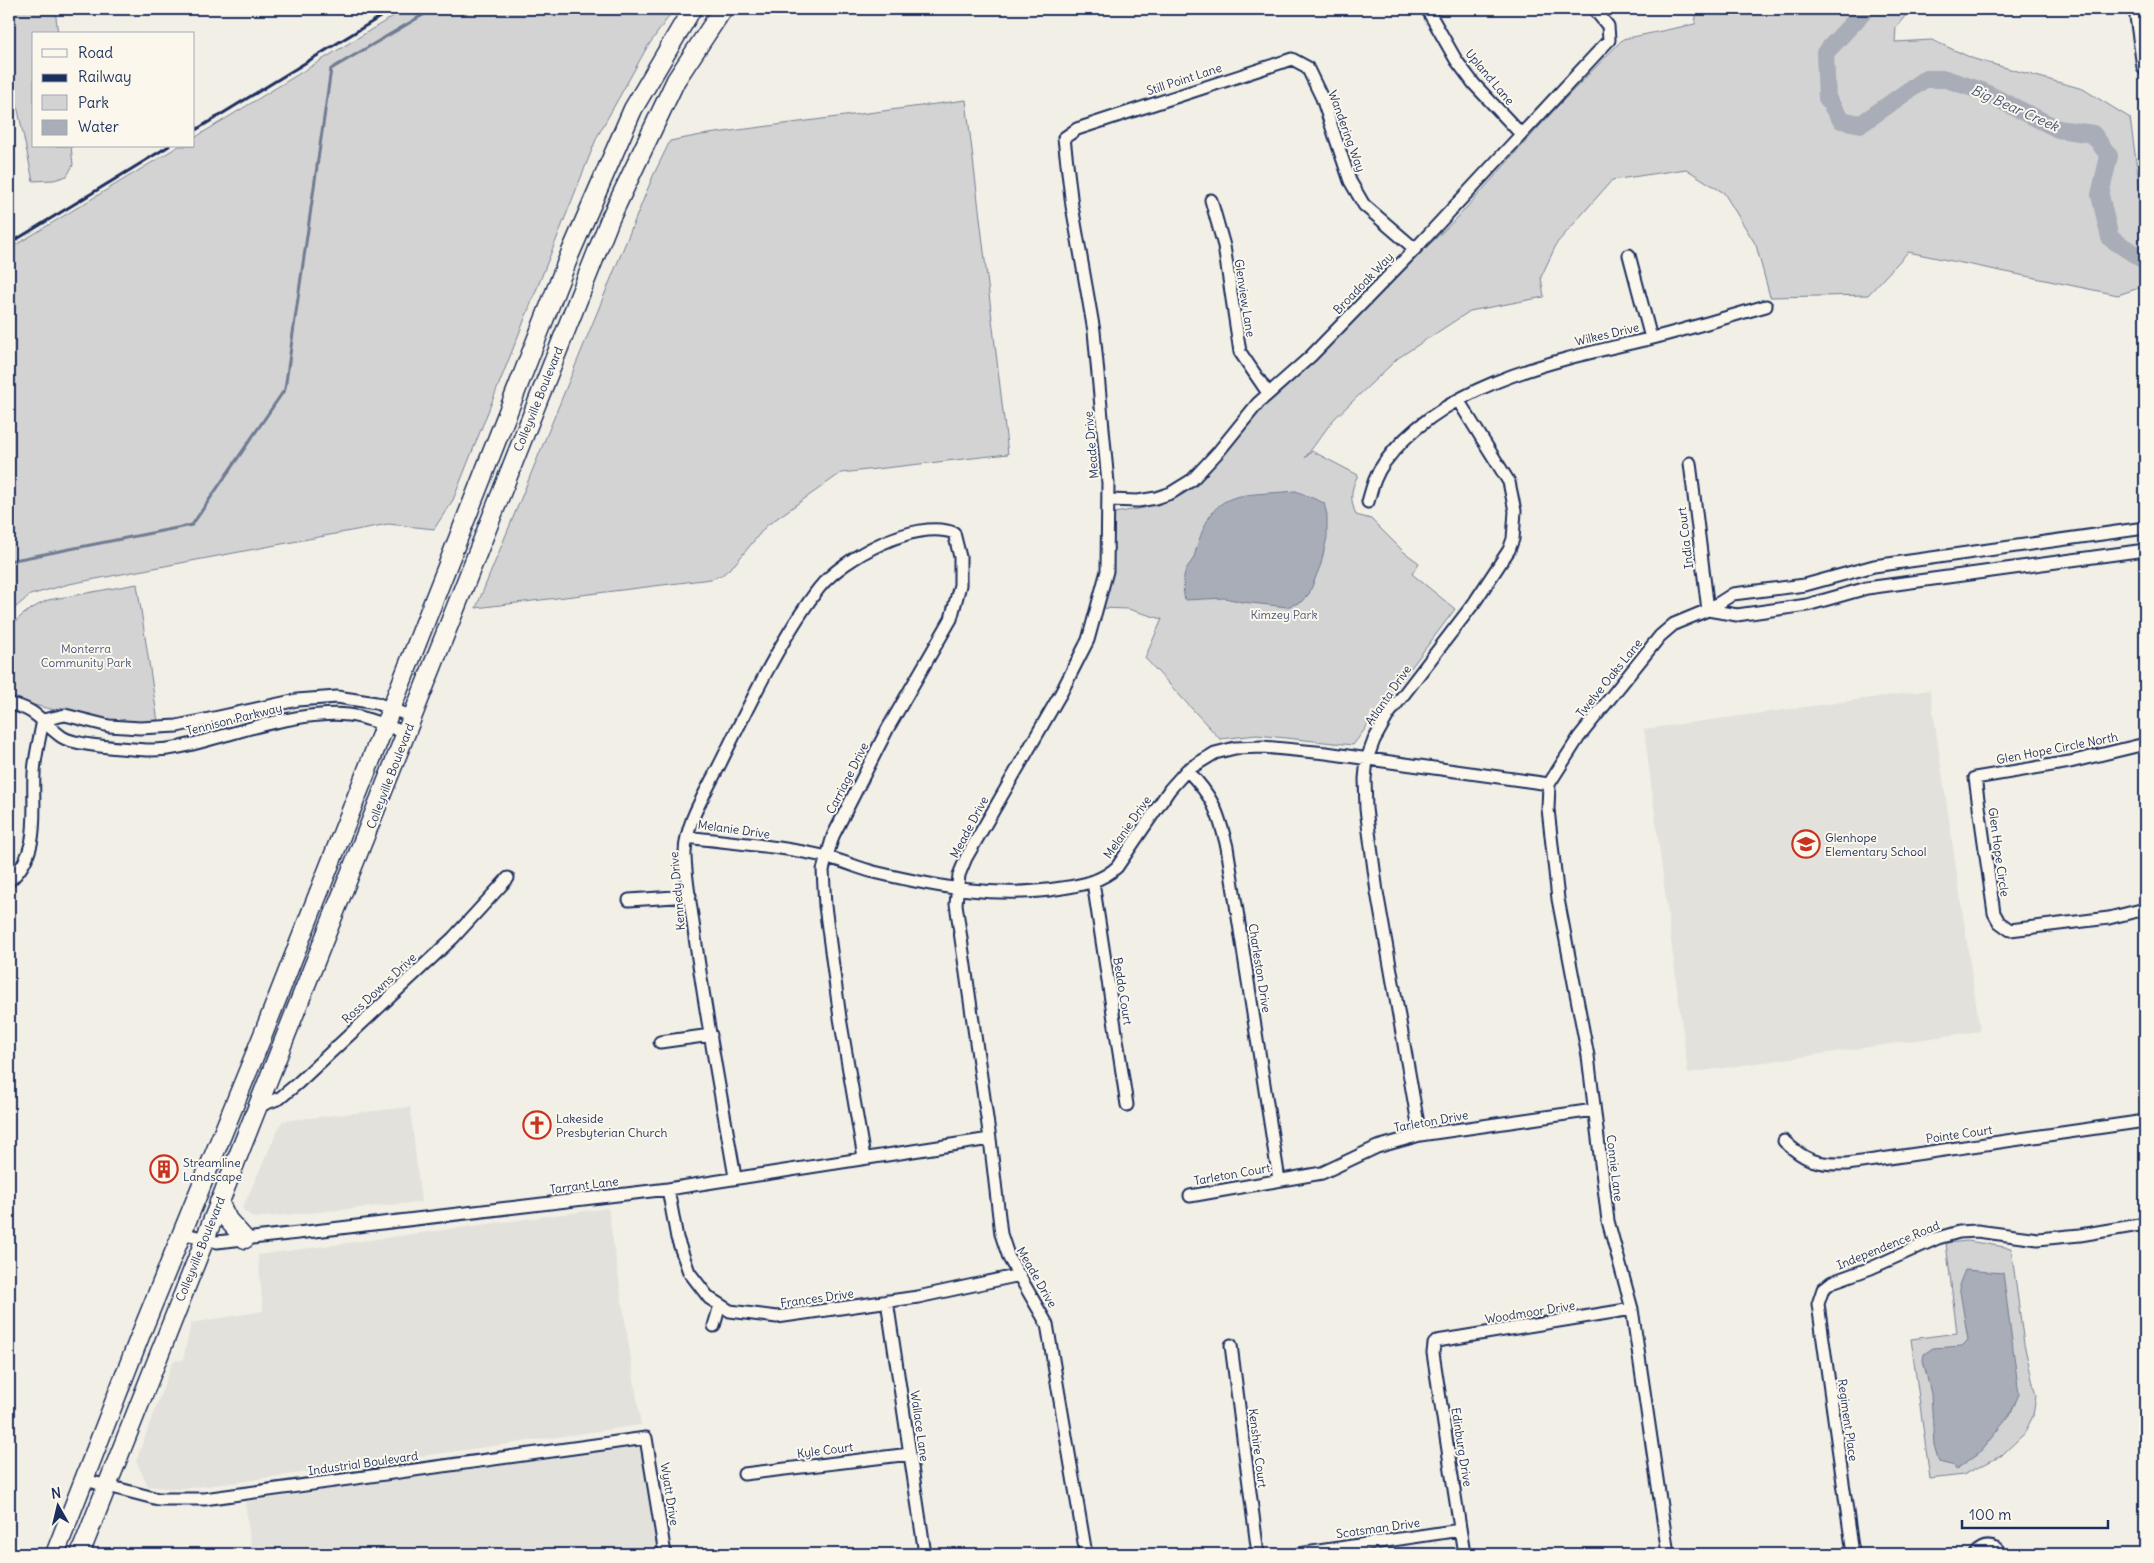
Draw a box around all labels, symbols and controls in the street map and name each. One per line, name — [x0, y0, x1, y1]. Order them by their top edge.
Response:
legend — [32, 32, 195, 148]
text: Road — [78, 43, 113, 62]
street label: Upland Lane — [1462, 46, 1518, 108]
street label: Still Point Lane — [1144, 60, 1224, 98]
text: Railway — [78, 67, 132, 86]
water label: Big Bear Creek — [1968, 81, 2062, 136]
street label: Wandering Way — [1325, 88, 1369, 174]
text: Park — [78, 93, 109, 112]
text: Water — [78, 117, 119, 136]
street label: Broadoak Way — [1330, 249, 1396, 317]
street label: Glenview Lane — [1231, 258, 1259, 338]
street label: Wilkes Drive — [1573, 319, 1641, 349]
street label: Colleyville Boulevard — [510, 344, 566, 454]
street label: Meade Drive — [1081, 411, 1101, 479]
street label: India Court — [1674, 506, 1696, 570]
park label: Kimzey Park — [1250, 607, 1318, 622]
street label: Twelve Oaks Lane — [1573, 636, 1645, 720]
park label: Monterra Community Park — [41, 641, 131, 670]
street label: Atlanta Drive — [1362, 662, 1414, 728]
street label: Tennison Parkway — [184, 700, 284, 738]
street label: Colleyville Boulevard — [363, 721, 417, 831]
street label: Glen Hope Circle North — [1995, 729, 2119, 767]
street label: Carriage Drive — [823, 740, 871, 816]
street label: Melanie Drive — [1100, 793, 1154, 861]
street label: Meade Drive — [947, 794, 991, 860]
street label: Glen Hope Circle — [1985, 806, 2013, 898]
street label: Melanie Drive — [697, 816, 771, 842]
school or university icon: Glenhope Elementary School — [1791, 829, 1821, 859]
place label: Glenhope Elementary School — [1825, 830, 1926, 859]
street label: Kennedy Drive — [666, 851, 688, 931]
street label: Charleston Drive — [1246, 922, 1274, 1014]
street label: Ross Downs Drive — [339, 950, 419, 1026]
street label: Beddo Court — [1110, 956, 1136, 1026]
street label: Tarleton Drive — [1393, 1107, 1469, 1135]
church icon: Lakeside Presbyterian Church — [522, 1110, 552, 1140]
place label: Lakeside Presbyterian Church — [556, 1111, 667, 1140]
street label: Pointe Court — [1925, 1122, 1993, 1146]
street label: Connie Lane — [1603, 1134, 1627, 1202]
building icon: Streamline Landscape — [149, 1154, 179, 1184]
place label: Streamline Landscape — [183, 1155, 242, 1184]
street label: Tarleton Court — [1193, 1160, 1271, 1188]
street label: Tarrant Lane — [549, 1173, 619, 1197]
street label: Colleyville Boulevard — [172, 1194, 228, 1304]
street label: Independence Road — [1834, 1218, 1942, 1272]
street label: Meade Drive — [1014, 1244, 1060, 1310]
street label: Frances Drive — [779, 1285, 855, 1311]
street label: Woodmoor Drive — [1484, 1297, 1576, 1327]
street label: Regiment Place — [1835, 1378, 1861, 1462]
street label: Wallace Lane — [908, 1390, 932, 1462]
street label: Edinburg Drive — [1448, 1406, 1476, 1488]
street label: Kenshire Court — [1246, 1407, 1270, 1489]
street label: Kyle Court — [796, 1439, 854, 1461]
street label: Industrial Boulevard — [307, 1448, 419, 1478]
street label: Wyatt Drive — [658, 1461, 682, 1527]
north arrow — [32, 1480, 82, 1530]
text: N — [50, 1484, 62, 1503]
scale bar — [1962, 1498, 2108, 1530]
text: 100 m — [1969, 1505, 2011, 1524]
street label: Scotsman Drive — [1335, 1515, 1421, 1541]

